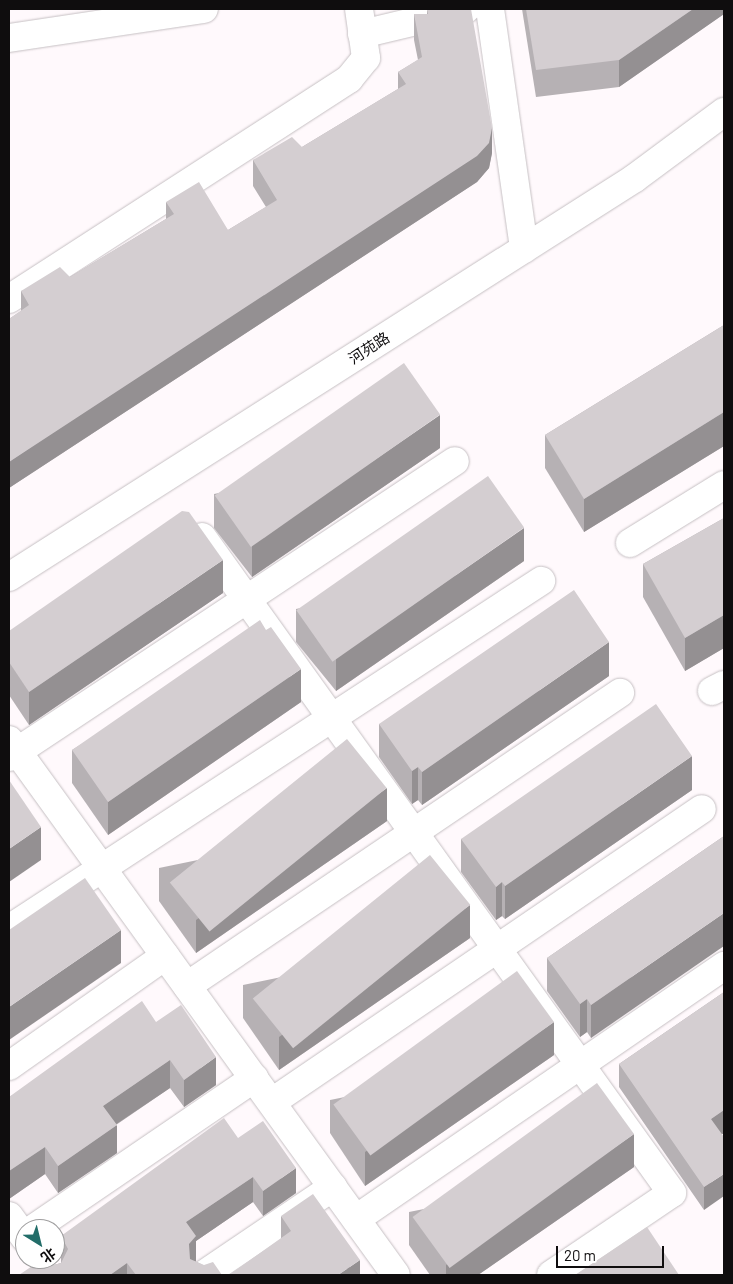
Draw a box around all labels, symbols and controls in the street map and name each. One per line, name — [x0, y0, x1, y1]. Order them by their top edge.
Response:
street label: 河苑路 — [345, 328, 393, 368]
north arrow — [15, 1219, 65, 1269]
scale bar — [558, 1236, 666, 1268]
text: 北 — [38, 1245, 59, 1267]
text: 20 m — [564, 1246, 596, 1264]

